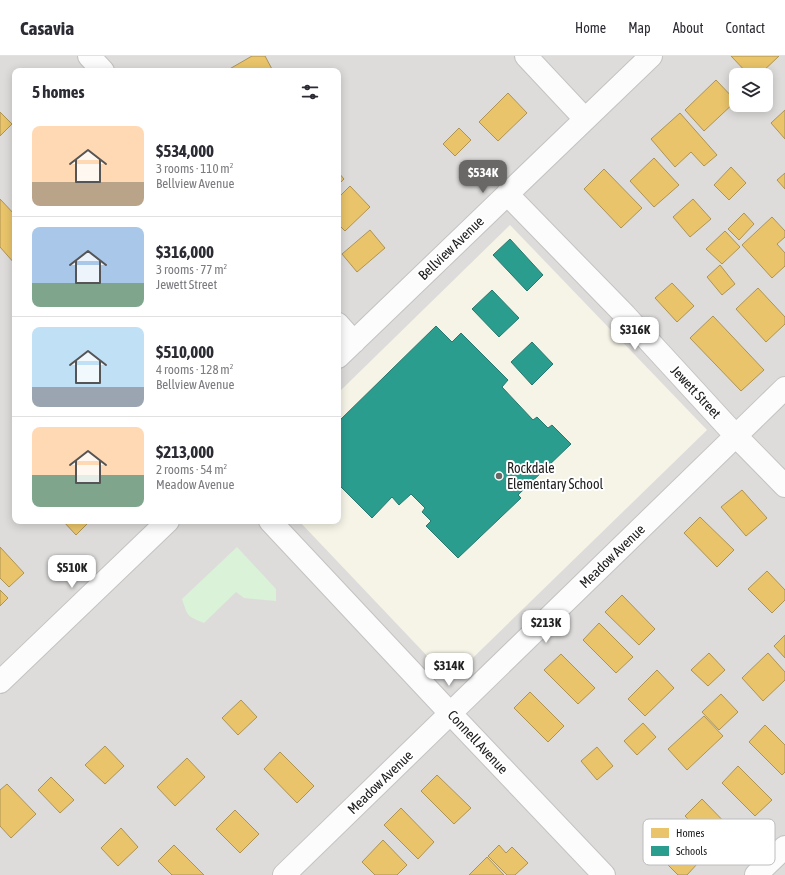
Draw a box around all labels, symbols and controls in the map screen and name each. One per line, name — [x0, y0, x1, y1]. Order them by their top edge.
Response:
text: Casavia — [20, 17, 74, 39]
text: Home — [575, 20, 606, 36]
text: Map — [628, 20, 651, 36]
text: About — [673, 20, 704, 36]
text: Contact — [726, 20, 765, 36]
map controls — [729, 68, 773, 112]
button: layers — [729, 68, 773, 112]
icon: filters — [299, 81, 321, 103]
text: 5 homes — [32, 82, 85, 102]
text: $534,000 — [156, 141, 214, 161]
icon: home — [64, 142, 112, 190]
pin: $534K — [455, 160, 511, 194]
text: 3 rooms · 110 m² — [156, 161, 233, 176]
text: $534K — [468, 165, 498, 180]
text: Bellview Avenue — [156, 176, 234, 191]
street label: Bellview Avenue — [415, 213, 487, 283]
text: $316,000 — [156, 242, 214, 262]
icon: home — [64, 243, 112, 291]
text: 3 rooms · 77 m² — [156, 262, 227, 277]
text: Jewett Street — [156, 277, 217, 292]
pin: $316K — [607, 317, 663, 351]
text: $316K — [620, 322, 650, 337]
text: $510,000 — [156, 342, 214, 362]
icon: home — [64, 343, 112, 391]
text: 4 rooms · 128 m² — [156, 362, 233, 377]
street label: Jewett Street — [668, 362, 724, 422]
text: Bellview Avenue — [156, 377, 234, 392]
text: $213,000 — [156, 442, 214, 462]
icon: home — [64, 443, 112, 491]
place label: Rockdale Elementary School — [507, 460, 603, 492]
text: 2 rooms · 54 m² — [156, 462, 227, 477]
marker: Rockdale Elementary School — [494, 471, 504, 481]
text: Meadow Avenue — [156, 477, 234, 492]
street label: Meadow Avenue — [576, 521, 648, 591]
pin: $510K — [44, 555, 100, 589]
text: $510K — [57, 560, 87, 575]
pin: $213K — [518, 610, 574, 644]
text: $213K — [531, 615, 561, 630]
pin: $314K — [421, 653, 477, 687]
text: $314K — [434, 658, 464, 673]
street label: Connell Avenue — [445, 707, 511, 777]
street label: Meadow Avenue — [344, 747, 416, 817]
legend — [643, 819, 775, 865]
text: Homes — [676, 827, 704, 839]
text: Schools — [676, 845, 707, 857]

